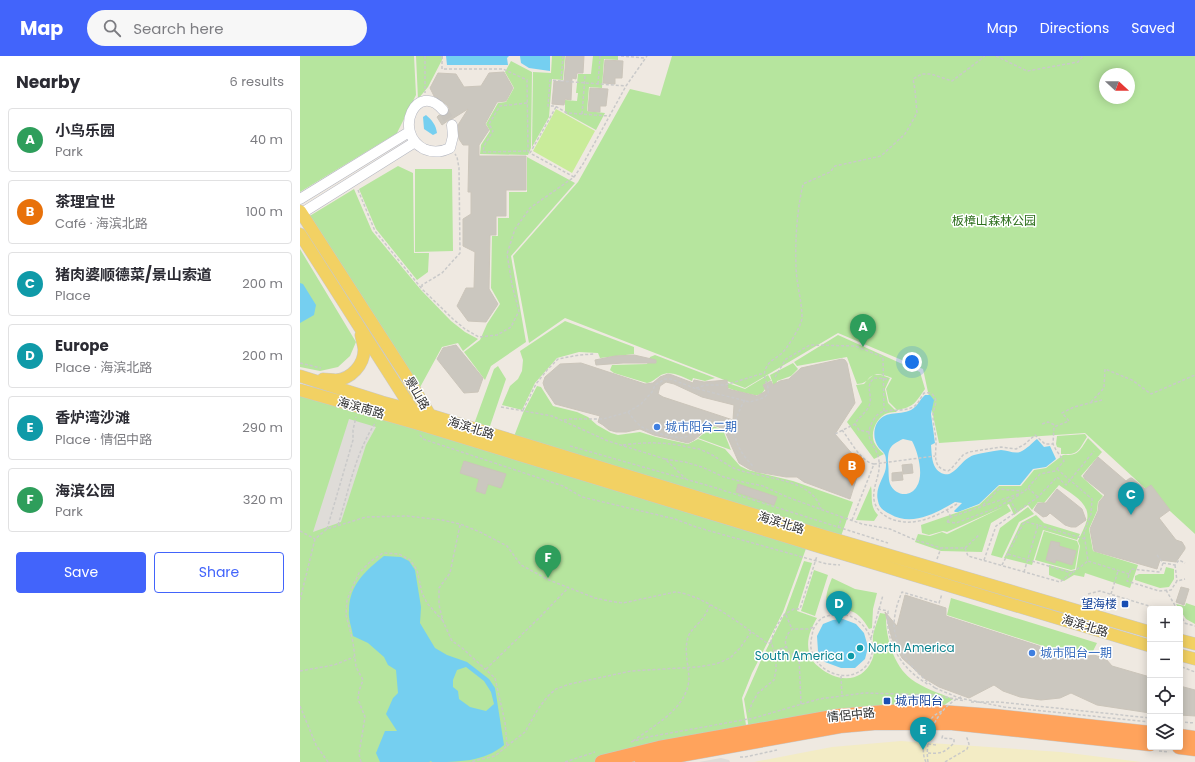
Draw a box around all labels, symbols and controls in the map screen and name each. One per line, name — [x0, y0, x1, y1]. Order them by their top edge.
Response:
search box — [87, 10, 367, 46]
text: Map — [20, 15, 63, 42]
icon: search — [101, 17, 123, 39]
text: Search here — [133, 18, 224, 39]
text: Map — [987, 18, 1018, 38]
text: Directions — [1040, 18, 1109, 38]
text: Saved — [1131, 18, 1175, 38]
north arrow — [1099, 68, 1135, 104]
text: Nearby — [16, 70, 80, 94]
text: 6 results — [230, 72, 284, 91]
text: 小鸟乐园 — [55, 120, 115, 141]
text: A — [25, 130, 35, 149]
text: 40 m — [250, 130, 283, 149]
text: Park — [55, 142, 83, 161]
text: 茶理宜世 — [55, 191, 115, 212]
text: B — [26, 202, 34, 221]
text: 100 m — [246, 202, 283, 221]
park label: 板樟山森林公园 — [952, 212, 1036, 229]
text: Café · 海滨北路 — [55, 214, 148, 233]
text: 猪肉婆顺德菜/景山索道 — [55, 264, 212, 285]
text: C — [25, 274, 35, 293]
text: 200 m — [242, 274, 283, 293]
text: Place — [55, 286, 90, 305]
pin: A — [850, 314, 876, 347]
text: Europe — [55, 335, 109, 356]
text: D — [25, 346, 35, 365]
text: 200 m — [242, 346, 283, 365]
your location — [902, 352, 922, 372]
text: Place · 海滨北路 — [55, 358, 152, 377]
street label: 景山路 — [401, 373, 434, 413]
street label: 海滨南路 — [336, 393, 387, 422]
text: 香炉湾沙滩 — [55, 407, 130, 428]
street label: 海滨北路 — [446, 412, 497, 443]
text: E — [26, 418, 34, 437]
text: 290 m — [242, 418, 283, 437]
place label: 城市阳台二期 — [665, 418, 737, 435]
marker: 城市阳台二期 — [652, 422, 662, 432]
text: Place · 情侶中路 — [55, 430, 152, 449]
pin: B — [839, 453, 865, 486]
text: 海滨公园 — [55, 480, 115, 501]
pin: C — [1118, 482, 1144, 515]
text: F — [26, 490, 34, 509]
text: 320 m — [243, 490, 283, 509]
text: Park — [55, 502, 83, 521]
street label: 海滨北路 — [756, 507, 807, 538]
pin: F — [535, 545, 561, 578]
button: Save — [16, 552, 146, 593]
button: Share — [154, 552, 284, 593]
pin: D — [826, 591, 852, 624]
place label: 望海楼 — [1081, 595, 1117, 612]
marker: 望海楼 — [1120, 599, 1130, 609]
map controls — [1147, 606, 1183, 750]
button: + — [1147, 606, 1183, 642]
street label: 海滨北路 — [1060, 610, 1111, 641]
place label: North America — [868, 639, 955, 656]
button: − — [1147, 642, 1183, 678]
marker: North America — [855, 643, 865, 653]
place label: 城市阳台一期 — [1040, 644, 1112, 661]
place label: South America — [755, 647, 843, 664]
marker: 城市阳台一期 — [1027, 648, 1037, 658]
marker: South America — [846, 651, 856, 661]
button: locate — [1147, 678, 1183, 714]
place label: 城市阳台 — [895, 692, 943, 709]
marker: 城市阳台 — [882, 696, 892, 706]
street label: 情侶中路 — [826, 704, 876, 725]
button: layers — [1147, 714, 1183, 750]
pin: E — [910, 717, 936, 750]

